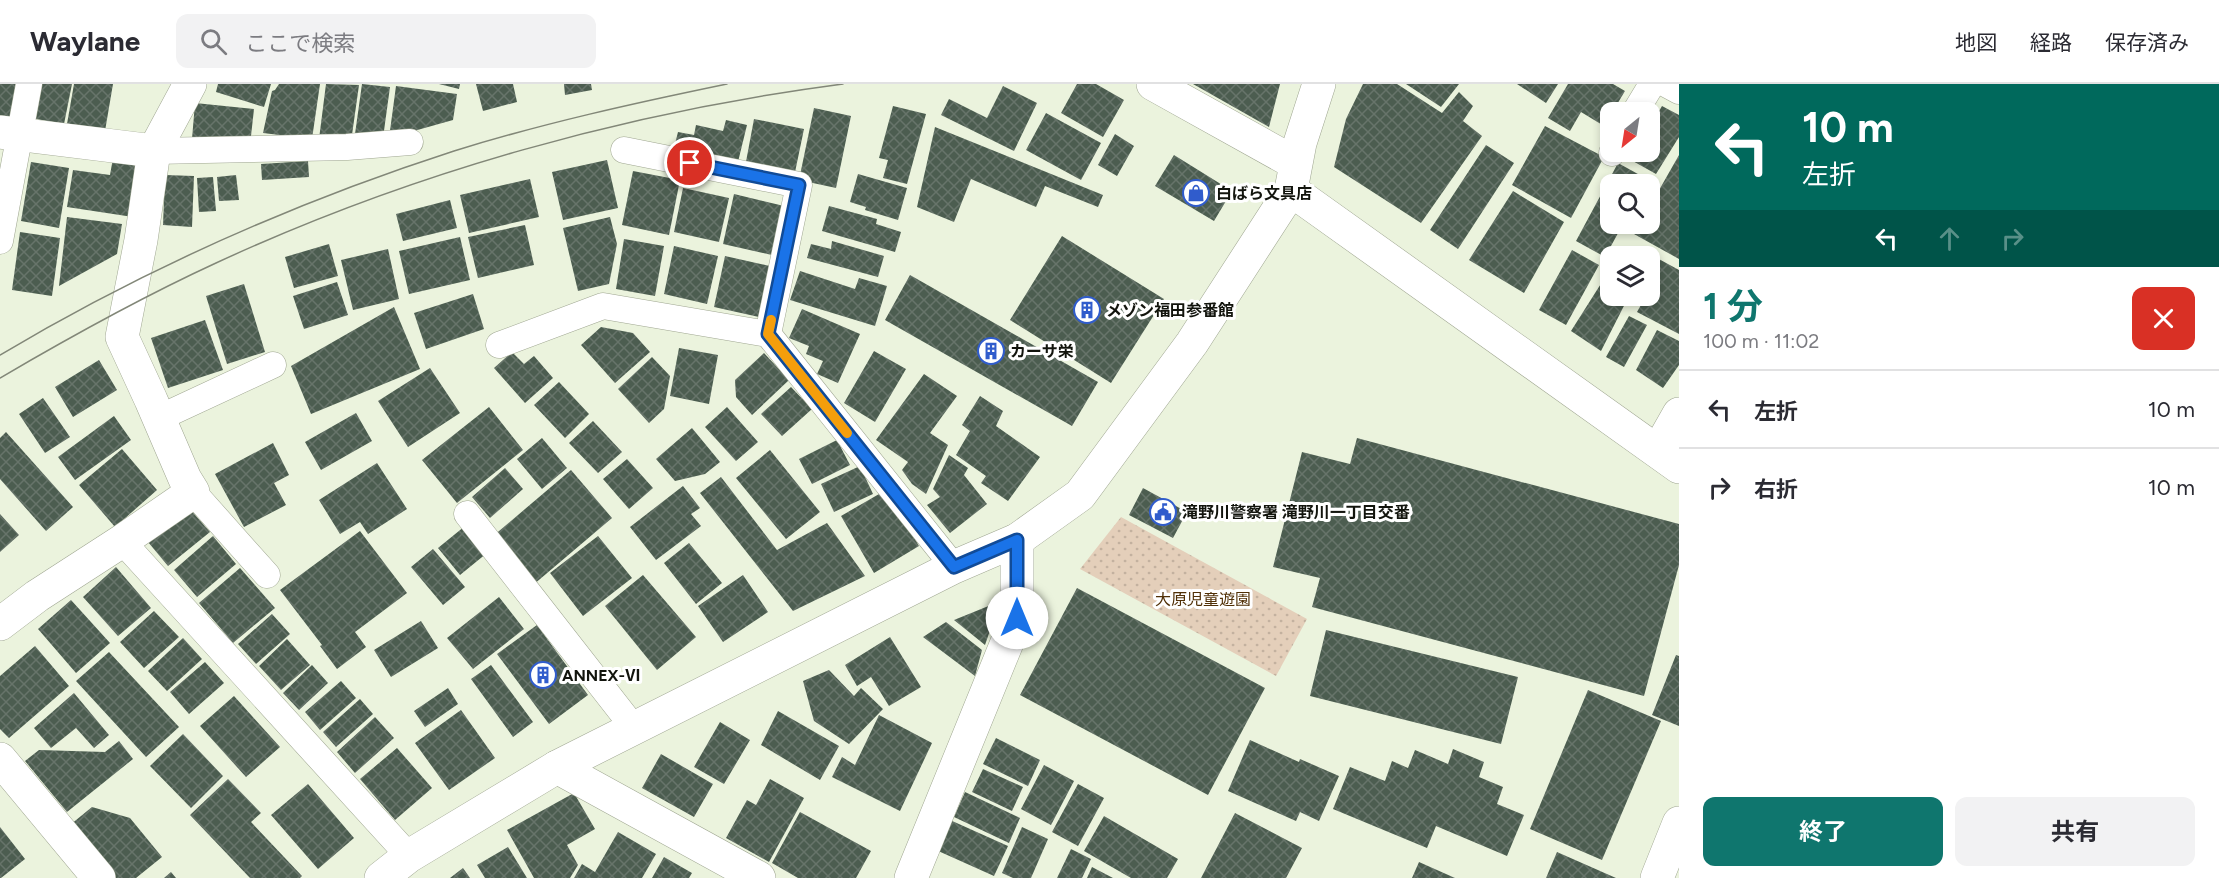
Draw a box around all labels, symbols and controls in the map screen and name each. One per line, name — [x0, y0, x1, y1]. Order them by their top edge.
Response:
search box — [176, 14, 596, 68]
text: Waylane — [30, 24, 140, 58]
icon: search — [197, 25, 230, 58]
text: ここで検索 — [245, 30, 355, 57]
text: 地図 — [1955, 30, 1997, 55]
text: 経路 — [2030, 30, 2072, 55]
text: 保存済み — [2105, 30, 2189, 55]
north arrow — [1600, 102, 1660, 162]
map controls — [1600, 102, 1660, 306]
text: 10 m — [1802, 102, 1894, 153]
icon: left — [1703, 108, 1781, 186]
pin — [664, 137, 715, 188]
icon: arrive — [673, 146, 706, 179]
text: 左折 — [1802, 158, 1856, 191]
button: search — [1600, 174, 1660, 234]
shop icon: 白ばら文具店 — [1181, 178, 1211, 208]
place label: 白ばら文具店 — [1216, 184, 1312, 203]
icon: left — [1870, 222, 1903, 255]
icon: ahead — [1933, 222, 1966, 255]
icon: right — [1996, 222, 2029, 255]
button: layers — [1600, 246, 1660, 306]
text: 1 分 — [1703, 285, 1763, 328]
button: close — [2132, 287, 2195, 350]
building icon: メゾン福田参番館 — [1072, 295, 1102, 325]
place label: メゾン福田参番館 — [1106, 301, 1234, 320]
text: 100 m · 11:02 — [1703, 329, 1819, 353]
building icon: カーサ栄 — [976, 336, 1006, 366]
place label: カーサ栄 — [1010, 342, 1074, 361]
icon: left — [1703, 393, 1736, 426]
text: 10 m — [2148, 396, 2195, 423]
text: 左折 — [1754, 398, 1798, 425]
icon: right — [1703, 471, 1736, 504]
text: 10 m — [2148, 474, 2195, 501]
text: 右折 — [1754, 476, 1798, 503]
public building icon: 滝野川警察署 滝野川一丁目交番 — [1148, 497, 1178, 527]
place label: 滝野川警察署 滝野川一丁目交番 — [1182, 503, 1410, 522]
position arrow — [985, 586, 1049, 650]
park label: 大原児童遊園 — [1155, 590, 1251, 609]
building icon: ANNEX-Ⅵ — [528, 660, 558, 690]
place label: ANNEX-Ⅵ — [562, 666, 641, 685]
button: 終了 — [1703, 797, 1943, 866]
button: 共有 — [1955, 797, 2195, 866]

